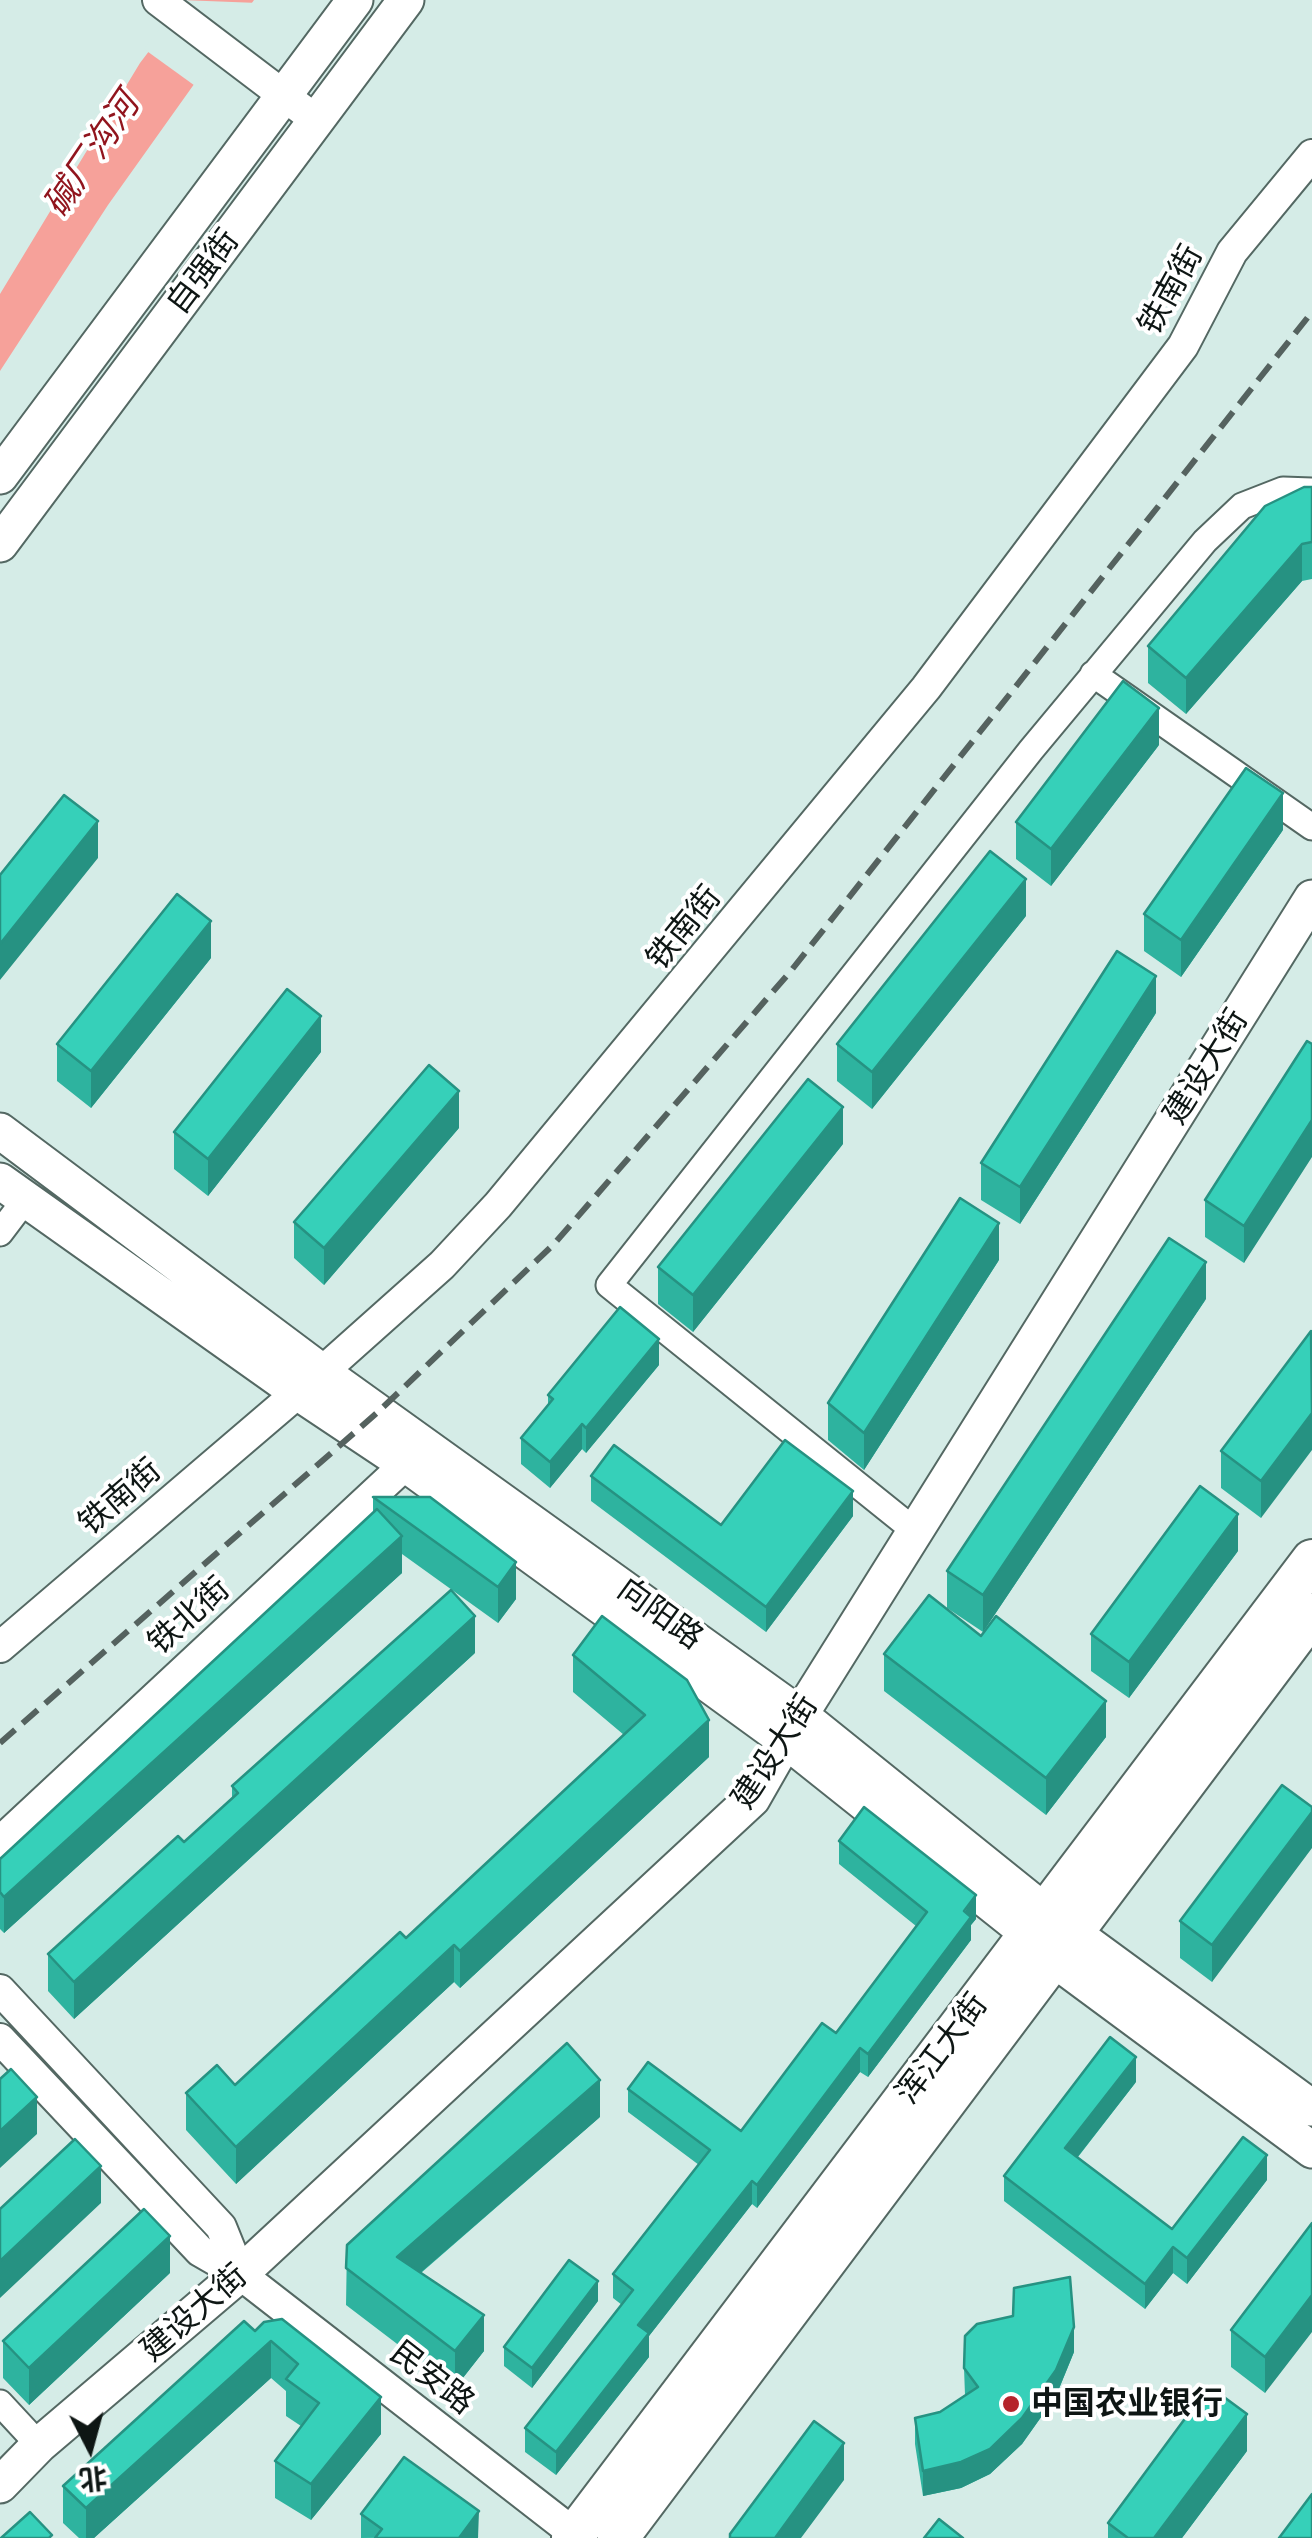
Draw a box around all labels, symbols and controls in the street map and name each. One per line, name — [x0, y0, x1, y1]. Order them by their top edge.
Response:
water label: 碱厂沟河 — [35, 85, 149, 225]
street label: 自强街 — [159, 222, 247, 322]
street label: 铁南街 — [1131, 239, 1211, 341]
street label: 铁南街 — [639, 879, 729, 977]
street label: 建设大街 — [1156, 1003, 1256, 1131]
street label: 铁南街 — [71, 1451, 169, 1543]
street label: 铁北街 — [140, 1570, 238, 1662]
street label: 向阳路 — [610, 1570, 710, 1658]
street label: 建设大街 — [724, 1688, 826, 1816]
street label: 浑江大街 — [888, 1986, 996, 2112]
street label: 建设大街 — [133, 2257, 255, 2369]
street label: 民安路 — [382, 2333, 482, 2423]
place label: 中国农业银行 — [1031, 2385, 1223, 2423]
marker: 中国农业银行 — [1000, 2393, 1022, 2415]
north arrow — [40, 2398, 140, 2498]
text: 北 — [78, 2461, 109, 2495]

